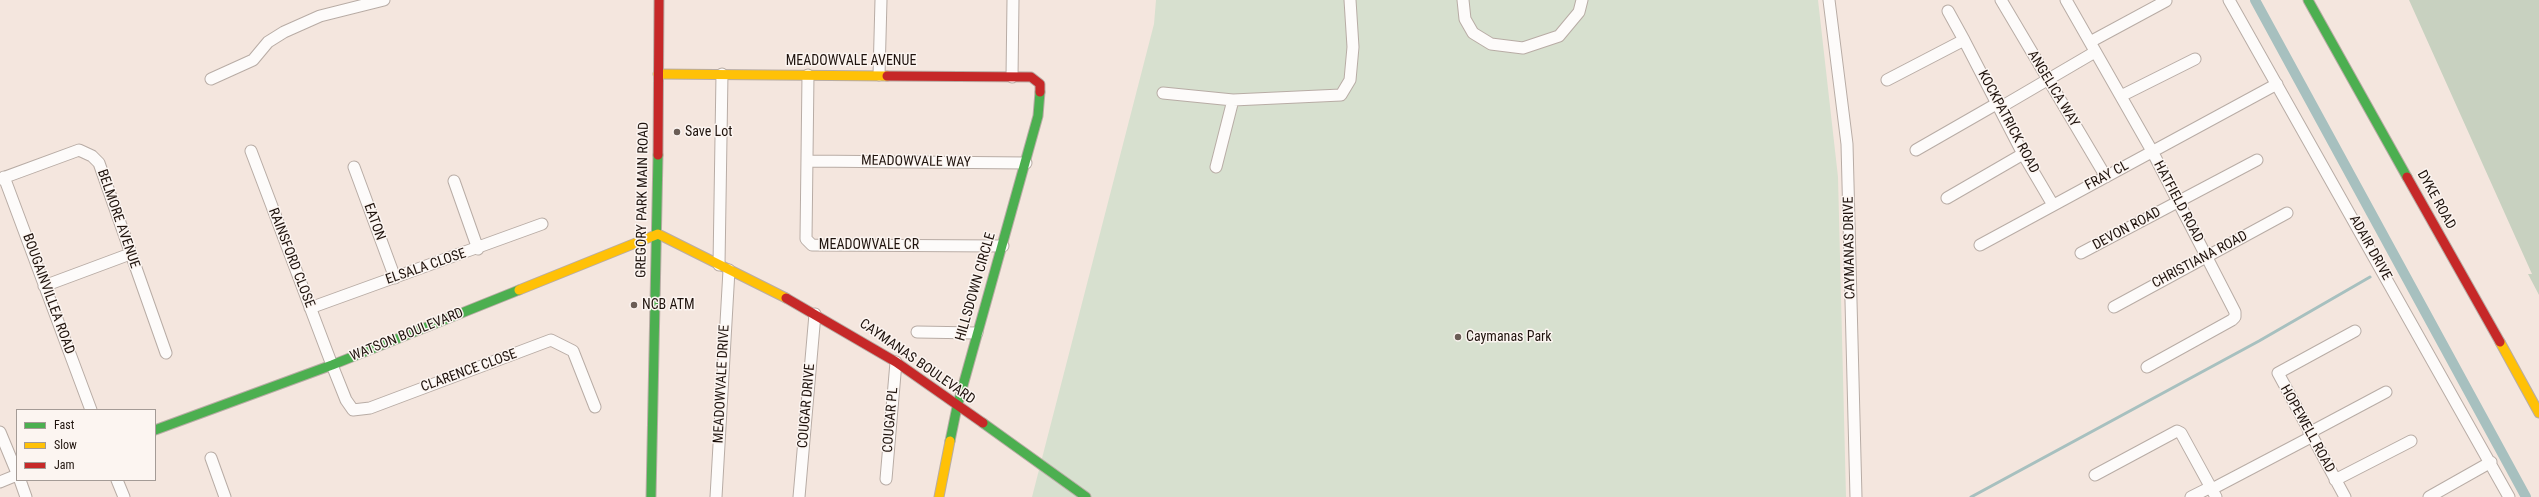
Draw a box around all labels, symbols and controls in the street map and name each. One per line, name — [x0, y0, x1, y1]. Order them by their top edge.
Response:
street label: ANGELICA WAY — [2024, 48, 2082, 130]
street label: MEADOWVALE AVENUE — [786, 53, 916, 69]
street label: KOCKPATRICK ROAD — [1974, 68, 2042, 176]
street label: GREGORY PARK MAIN ROAD — [633, 122, 653, 278]
place label: Save Lot — [685, 124, 732, 140]
marker: Save Lot — [672, 127, 682, 137]
street label: MEADOWVALE WAY — [861, 153, 971, 171]
street label: FRAY CL — [2082, 158, 2132, 194]
street label: HATFIELD ROAD — [2149, 158, 2207, 246]
street label: BELMORE AVENUE — [93, 167, 143, 271]
street label: DYKE ROAD — [2413, 168, 2459, 232]
street label: CAYMANAS DRIVE — [1841, 197, 1859, 299]
street label: EATON — [360, 201, 388, 243]
street label: DEVON ROAD — [2090, 204, 2164, 254]
street label: RAINSFORD CLOSE — [264, 206, 318, 310]
street label: ADAIR DRIVE — [2345, 212, 2395, 284]
street label: CHRISTIANA ROAD — [2149, 228, 2251, 292]
street label: BOUGAINVILLEA ROAD — [18, 231, 78, 357]
street label: HILLSDOWN CIRCLE — [952, 231, 1000, 343]
street label: MEADOWVALE CR — [819, 237, 919, 253]
street label: ELSALA CLOSE — [384, 245, 468, 289]
place label: NCB ATM — [642, 297, 695, 313]
marker: NCB ATM — [629, 300, 639, 310]
street label: WATSON BOULEVARD — [348, 305, 466, 365]
street label: CAYMANAS BOULEVARD — [856, 316, 978, 408]
street label: MEADOWVALE DRIVE — [711, 324, 733, 444]
place label: Caymanas Park — [1466, 329, 1552, 345]
marker: Caymanas Park — [1453, 332, 1463, 342]
street label: CLARENCE CLOSE — [419, 346, 519, 396]
street label: COUGAR DRIVE — [795, 363, 819, 449]
street label: HOPEWELL ROAD — [2276, 382, 2338, 476]
street label: COUGAR PL — [880, 387, 902, 453]
legend — [16, 409, 156, 481]
text: Fast — [54, 418, 74, 432]
text: Slow — [54, 438, 77, 452]
text: Jam — [54, 458, 75, 472]

